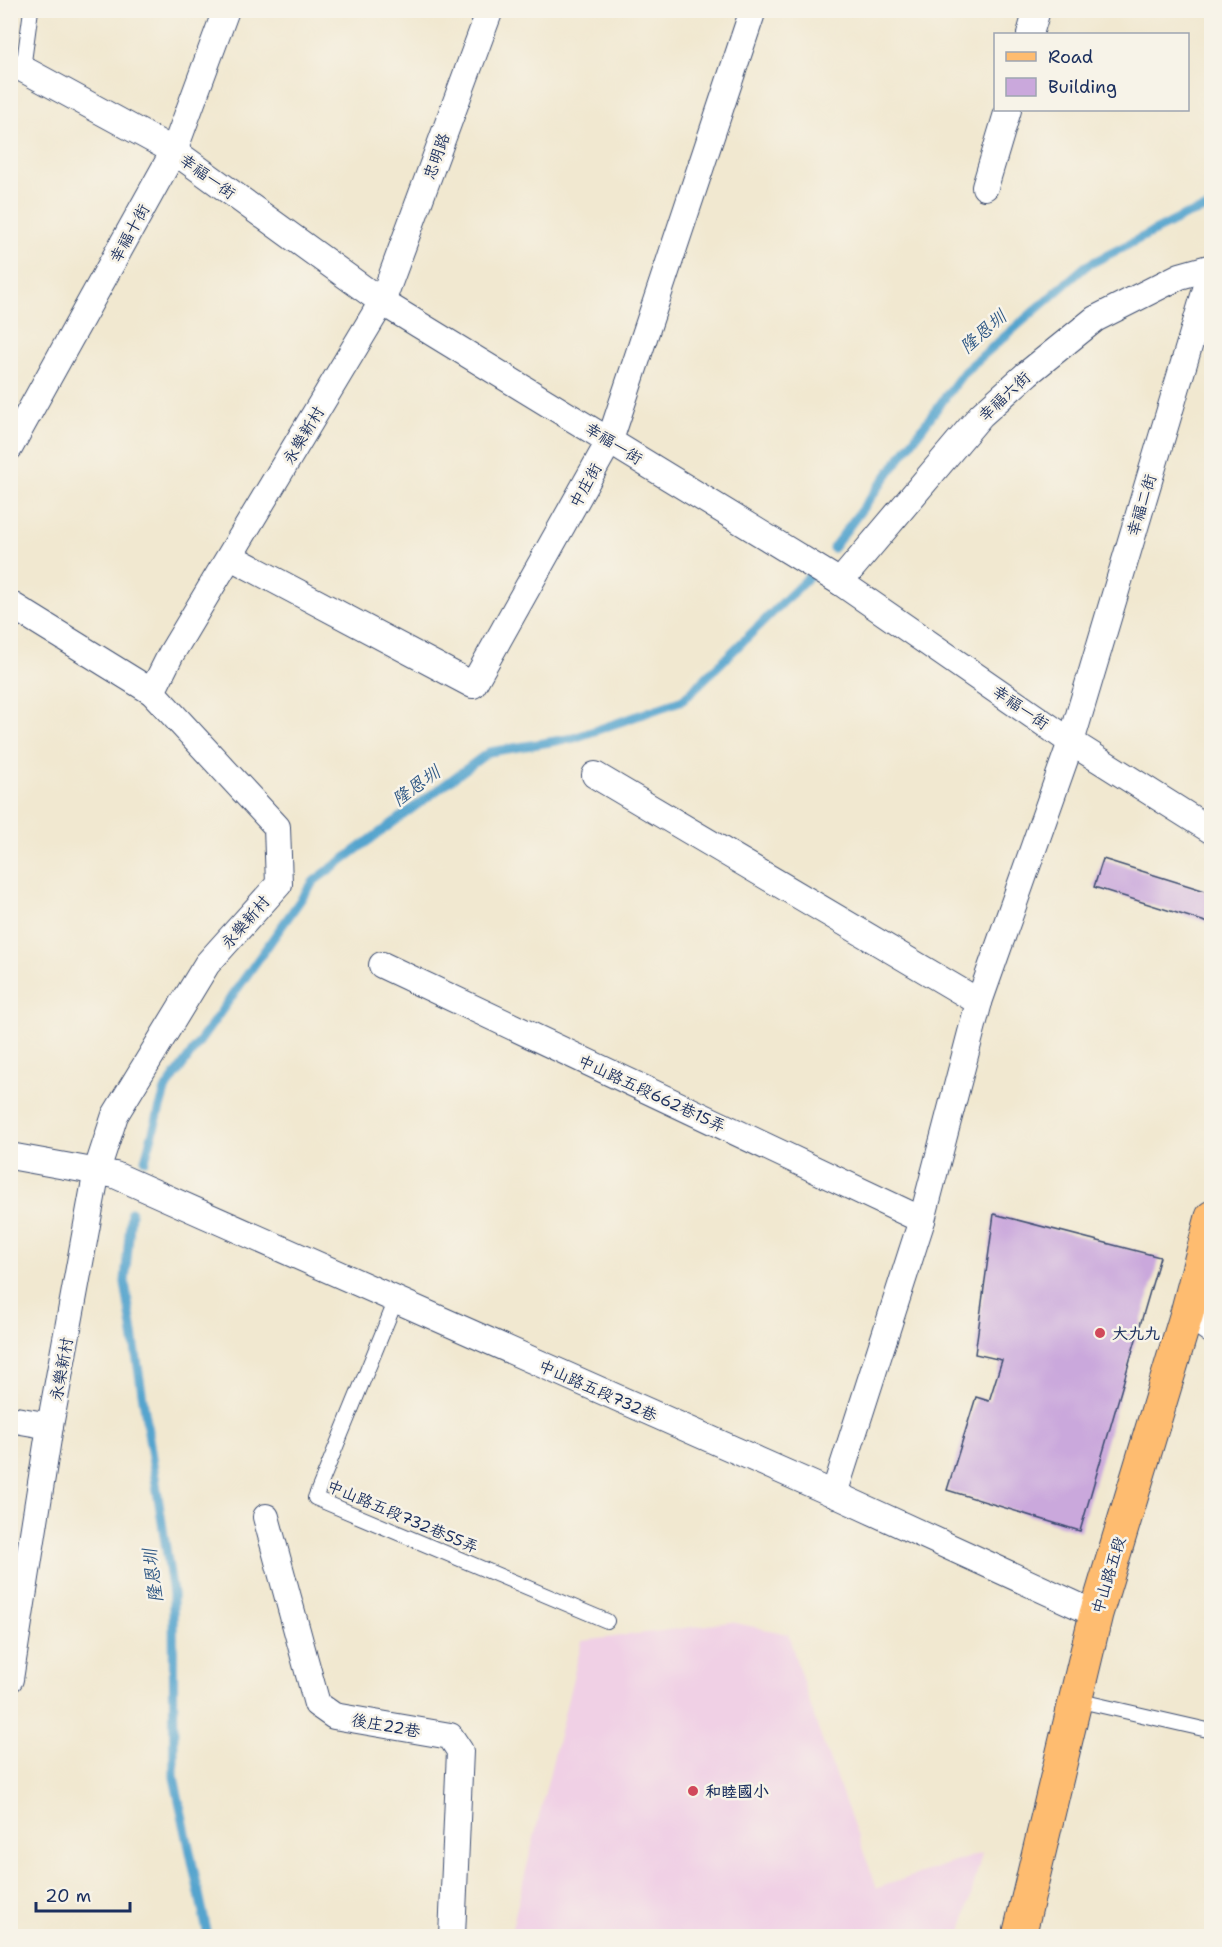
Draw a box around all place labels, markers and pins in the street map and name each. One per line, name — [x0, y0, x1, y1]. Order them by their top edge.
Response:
place label: 大九九 — [1112, 1323, 1160, 1344]
marker: 大九九 — [1093, 1326, 1107, 1340]
place label: 和睦國小 — [705, 1781, 769, 1802]
marker: 和睦國小 — [686, 1784, 700, 1798]

